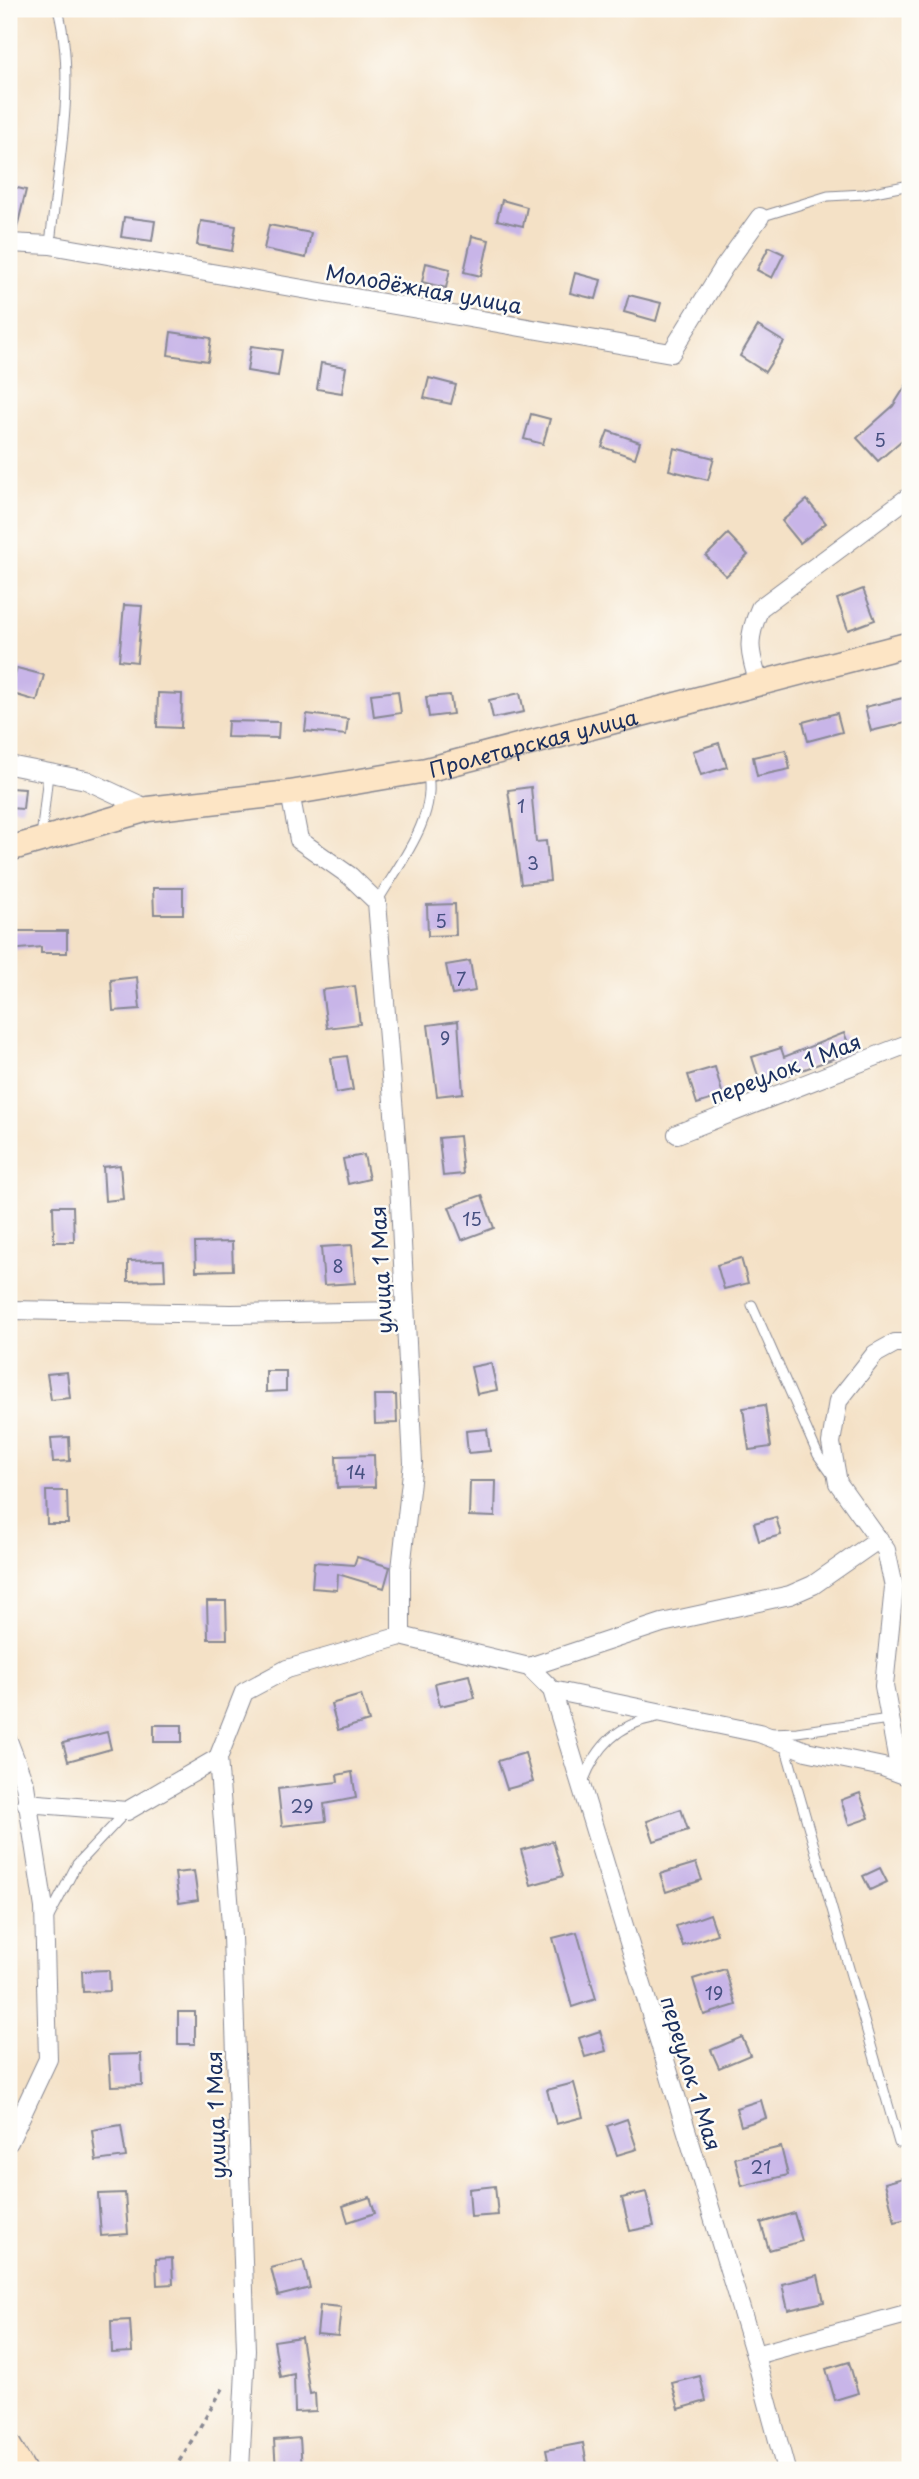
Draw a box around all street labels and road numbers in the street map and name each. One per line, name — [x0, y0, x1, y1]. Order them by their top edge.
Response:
street label: Молодёжная улица — [323, 255, 526, 321]
street label: Пролетарская улица — [425, 699, 642, 785]
street label: переулок 1 Мая — [705, 1024, 865, 1112]
street label: улица 1 Мая — [361, 1205, 399, 1335]
street label: переулок 1 Мая — [653, 1992, 731, 2154]
street label: улица 1 Мая — [197, 2050, 233, 2180]

